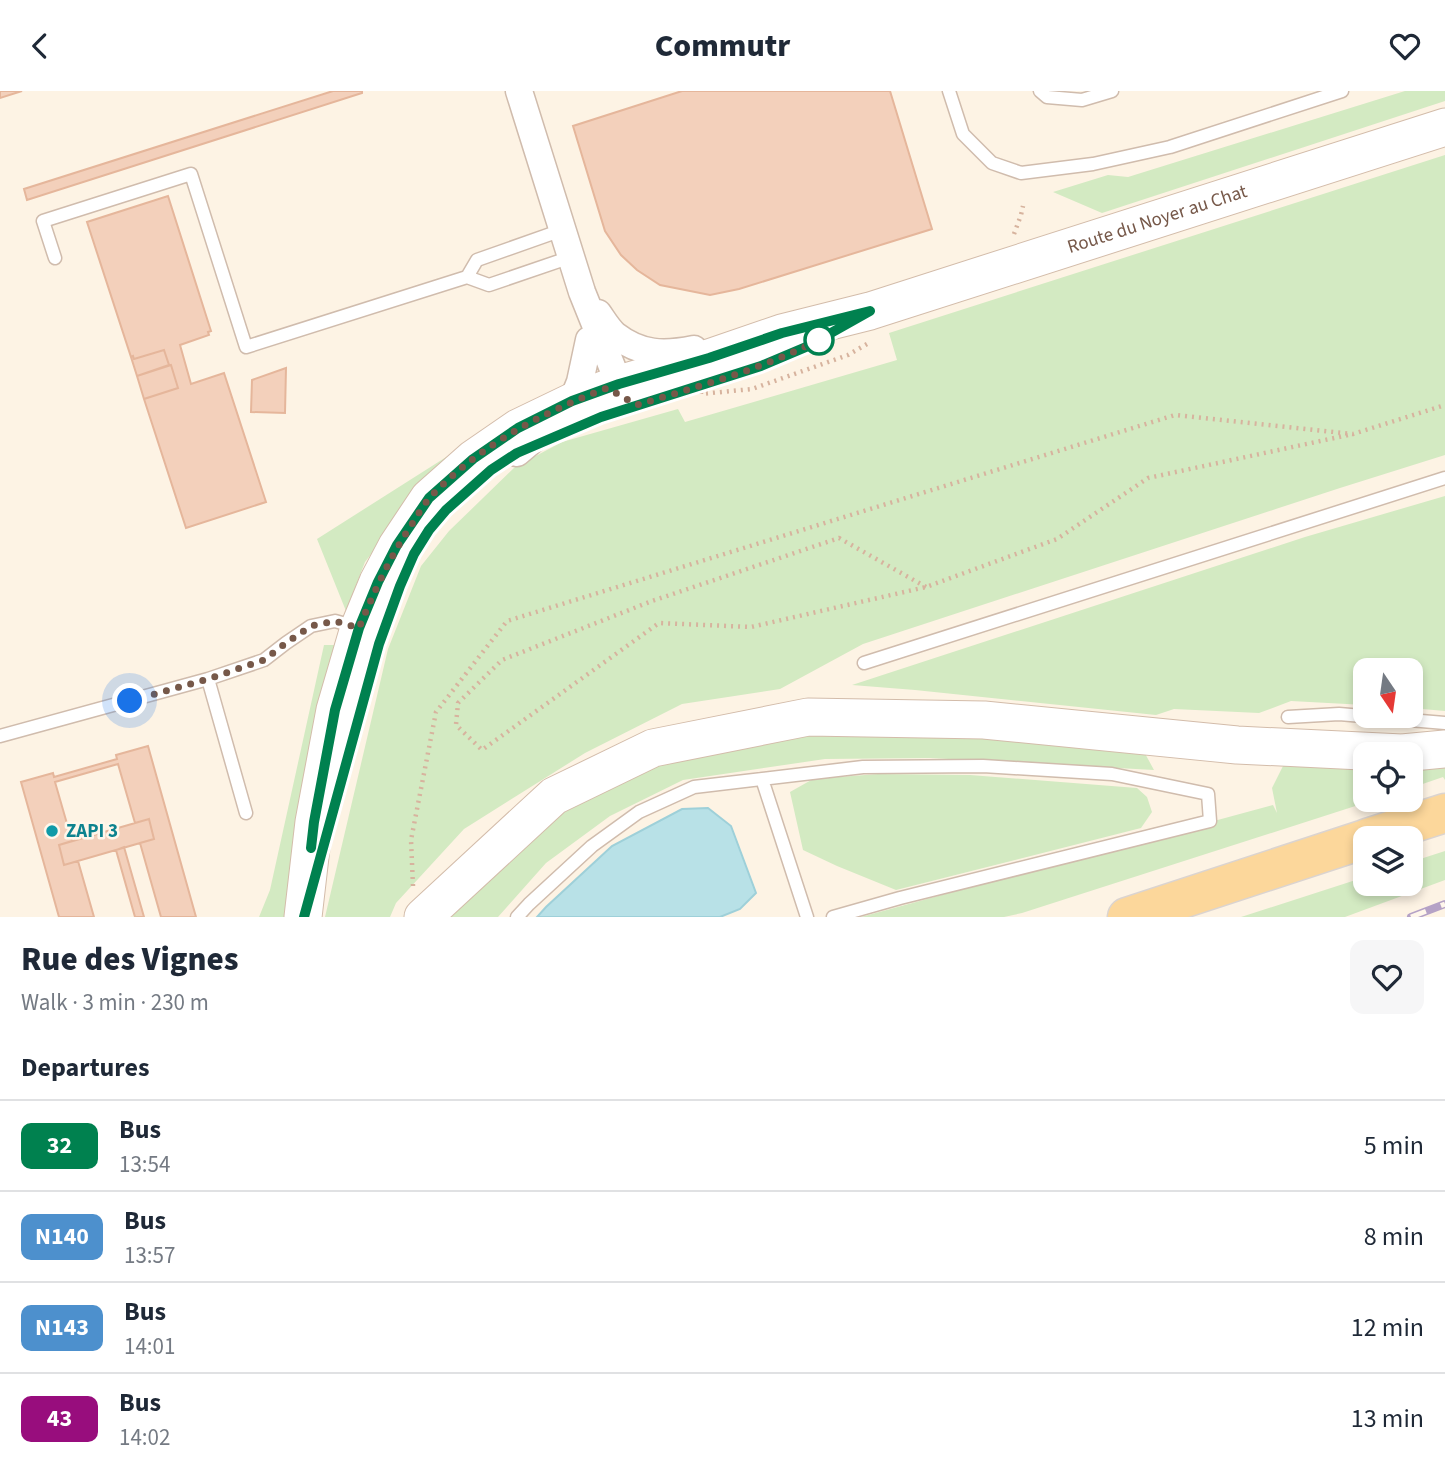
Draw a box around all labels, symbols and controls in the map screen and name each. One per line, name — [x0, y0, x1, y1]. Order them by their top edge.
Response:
text: Commutr — [655, 23, 790, 69]
icon: back — [21, 27, 59, 65]
icon: heart — [1386, 27, 1424, 65]
street label: Route du Noyer au Chat — [1064, 178, 1251, 260]
unlabelled marker — [804, 325, 834, 355]
north arrow — [1353, 658, 1423, 728]
map controls — [1353, 658, 1423, 896]
your location — [112, 683, 147, 718]
button: locate — [1353, 742, 1423, 812]
place label: ZAPI 3 — [66, 818, 118, 845]
marker: ZAPI 3 — [44, 823, 60, 839]
button: layers — [1353, 826, 1423, 896]
text: Rue des Vignes — [21, 936, 239, 983]
button: heart — [1350, 940, 1424, 1014]
text: Walk · 3 min · 230 m — [21, 986, 209, 1019]
text: Departures — [21, 1049, 149, 1086]
text: Bus — [119, 1111, 161, 1148]
text: 5 min — [1364, 1127, 1424, 1164]
text: 32 — [47, 1128, 72, 1163]
text: 13:54 — [119, 1148, 170, 1181]
text: Bus — [124, 1202, 166, 1239]
text: 8 min — [1364, 1218, 1424, 1255]
text: N140 — [35, 1219, 89, 1254]
text: 13:57 — [124, 1239, 175, 1272]
text: Bus — [124, 1293, 166, 1330]
text: 12 min — [1351, 1309, 1424, 1346]
text: N143 — [35, 1310, 89, 1345]
text: 14:01 — [124, 1330, 175, 1363]
text: Bus — [119, 1384, 161, 1421]
text: 13 min — [1351, 1400, 1424, 1437]
text: 43 — [47, 1401, 72, 1436]
text: 14:02 — [119, 1421, 170, 1454]

